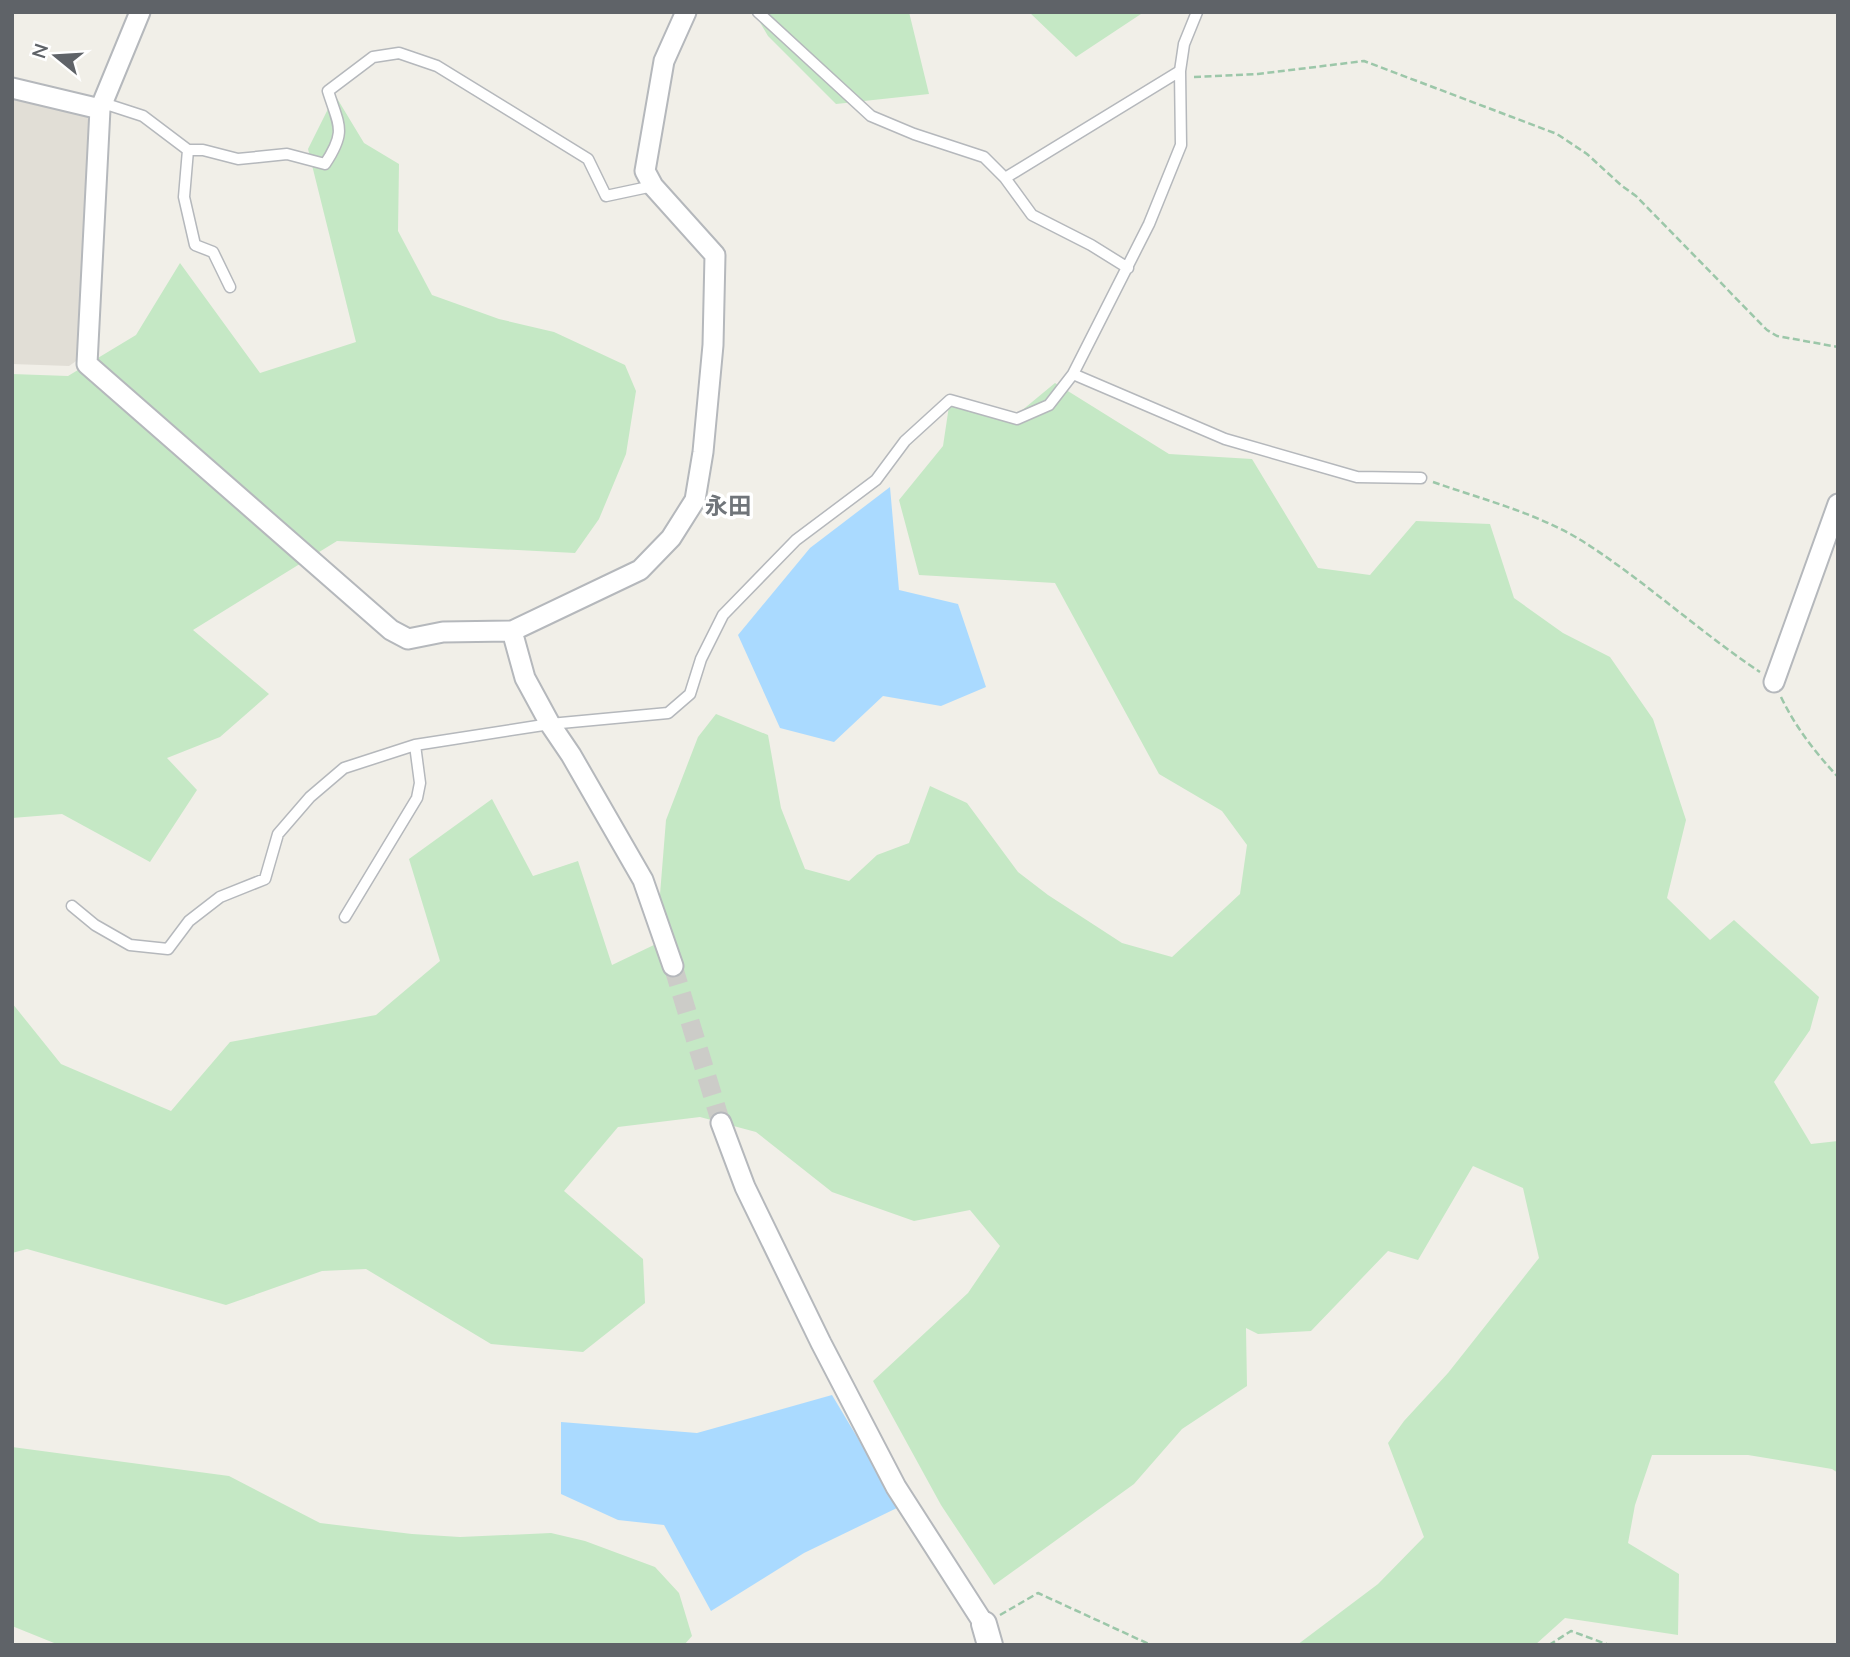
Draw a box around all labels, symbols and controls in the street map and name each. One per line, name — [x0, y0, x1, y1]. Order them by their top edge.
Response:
north arrow — [21, 21, 91, 91]
text: N — [26, 40, 55, 62]
district label: 永田 — [705, 491, 751, 522]

